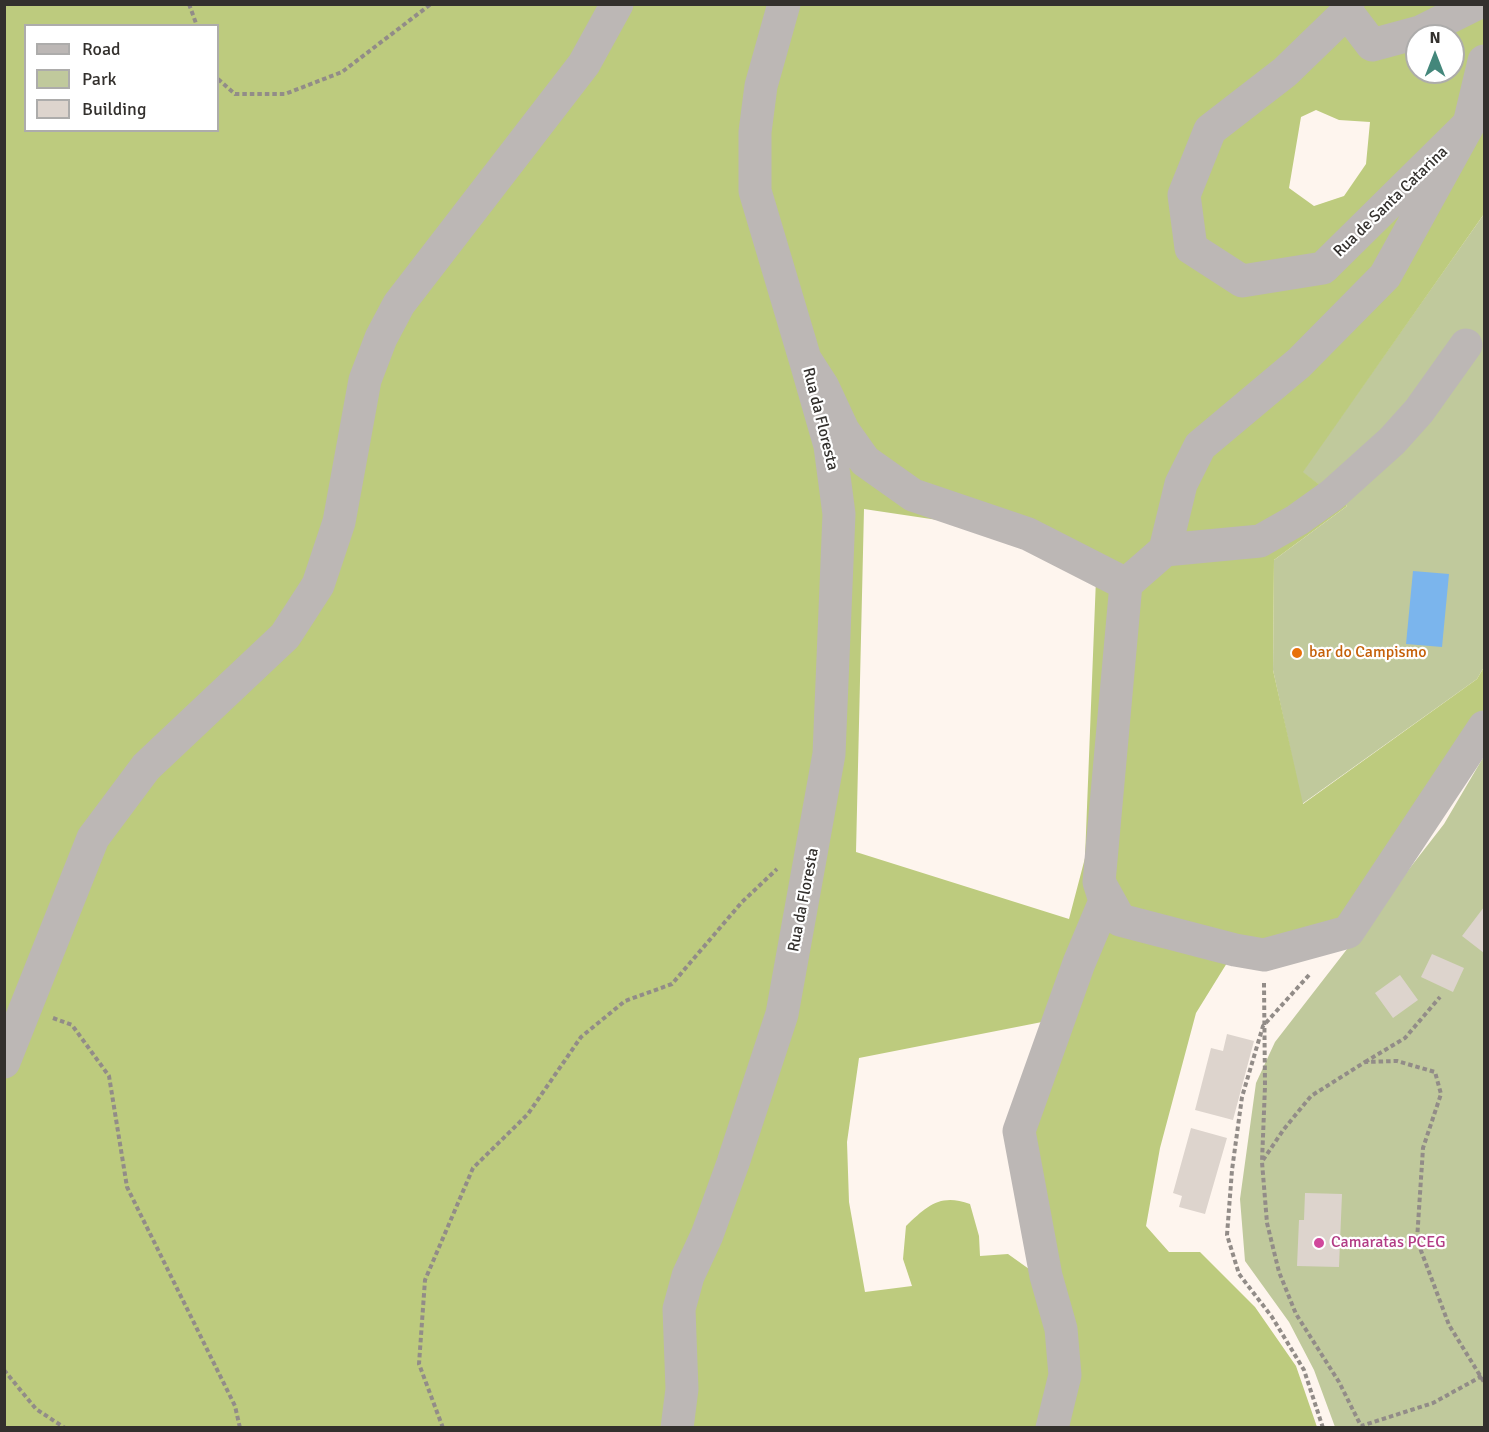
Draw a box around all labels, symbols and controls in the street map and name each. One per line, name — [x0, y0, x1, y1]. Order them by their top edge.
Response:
legend — [24, 24, 219, 132]
north arrow — [1405, 24, 1465, 84]
text: N — [1429, 28, 1441, 48]
text: Road — [82, 38, 121, 60]
text: Park — [82, 68, 117, 90]
text: Building — [82, 98, 146, 120]
street label: Rua de Santa Catarina — [1330, 143, 1452, 261]
street label: Rua da Floresta — [798, 366, 842, 472]
place label: bar do Campismo — [1309, 643, 1427, 663]
marker: bar do Campismo — [1290, 646, 1304, 660]
street label: Rua da Floresta — [785, 847, 823, 953]
place label: Camaratas PCEG — [1331, 1233, 1445, 1253]
marker: Camaratas PCEG — [1312, 1236, 1326, 1250]

